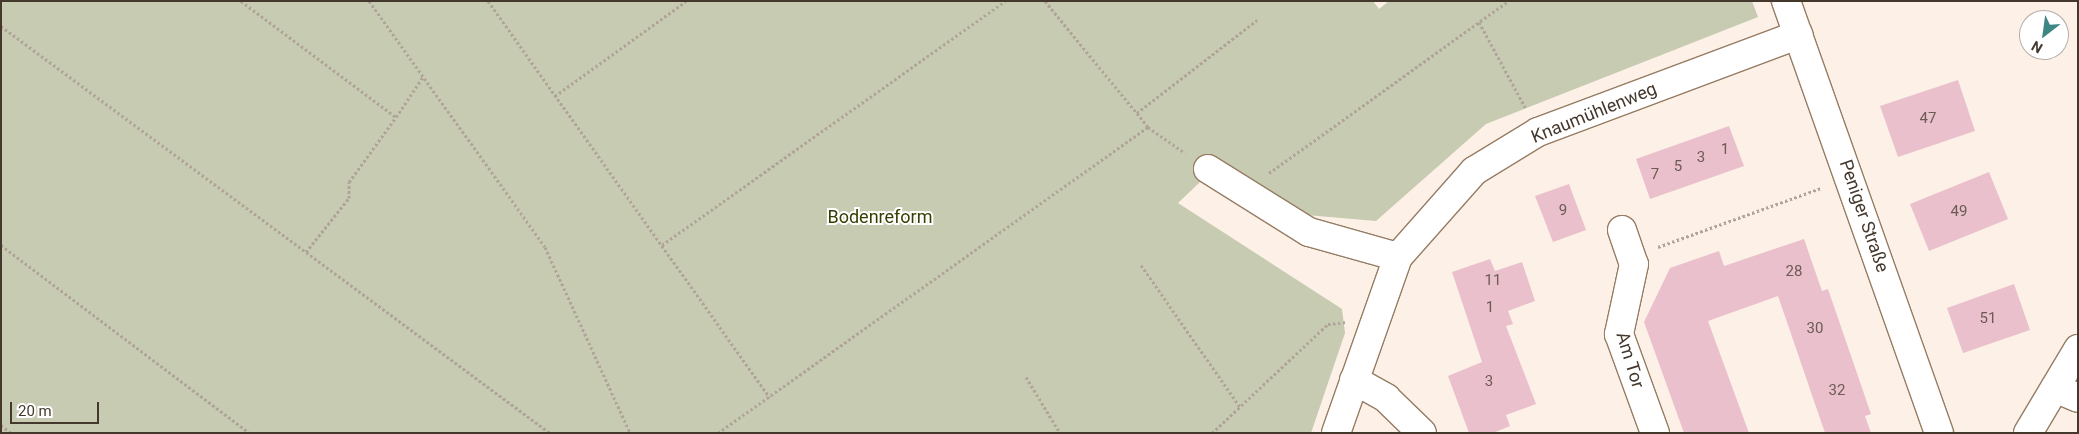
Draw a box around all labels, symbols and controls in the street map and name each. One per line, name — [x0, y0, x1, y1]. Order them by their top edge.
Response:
north arrow — [2019, 10, 2069, 60]
text: N — [2029, 38, 2045, 57]
street label: Knaumühlenweg — [1528, 78, 1660, 148]
house number: 47 — [1920, 110, 1936, 128]
house number: 1 — [1721, 141, 1729, 159]
house number: 3 — [1697, 149, 1705, 167]
street label: Peniger Straße — [1835, 157, 1893, 275]
house number: 5 — [1674, 158, 1682, 176]
house number: 7 — [1651, 166, 1659, 184]
house number: 9 — [1559, 202, 1567, 220]
house number: 49 — [1951, 203, 1967, 221]
park label: Bodenreform — [827, 206, 933, 228]
house number: 28 — [1786, 263, 1802, 281]
house number: 11 — [1485, 272, 1501, 290]
house number: 1 — [1486, 299, 1494, 317]
house number: 51 — [1980, 310, 1996, 328]
house number: 30 — [1807, 320, 1823, 338]
street label: Am Tor — [1611, 329, 1649, 391]
house number: 3 — [1485, 373, 1493, 391]
house number: 32 — [1829, 382, 1845, 400]
scale bar — [12, 392, 101, 424]
text: 20 m — [18, 402, 52, 420]

